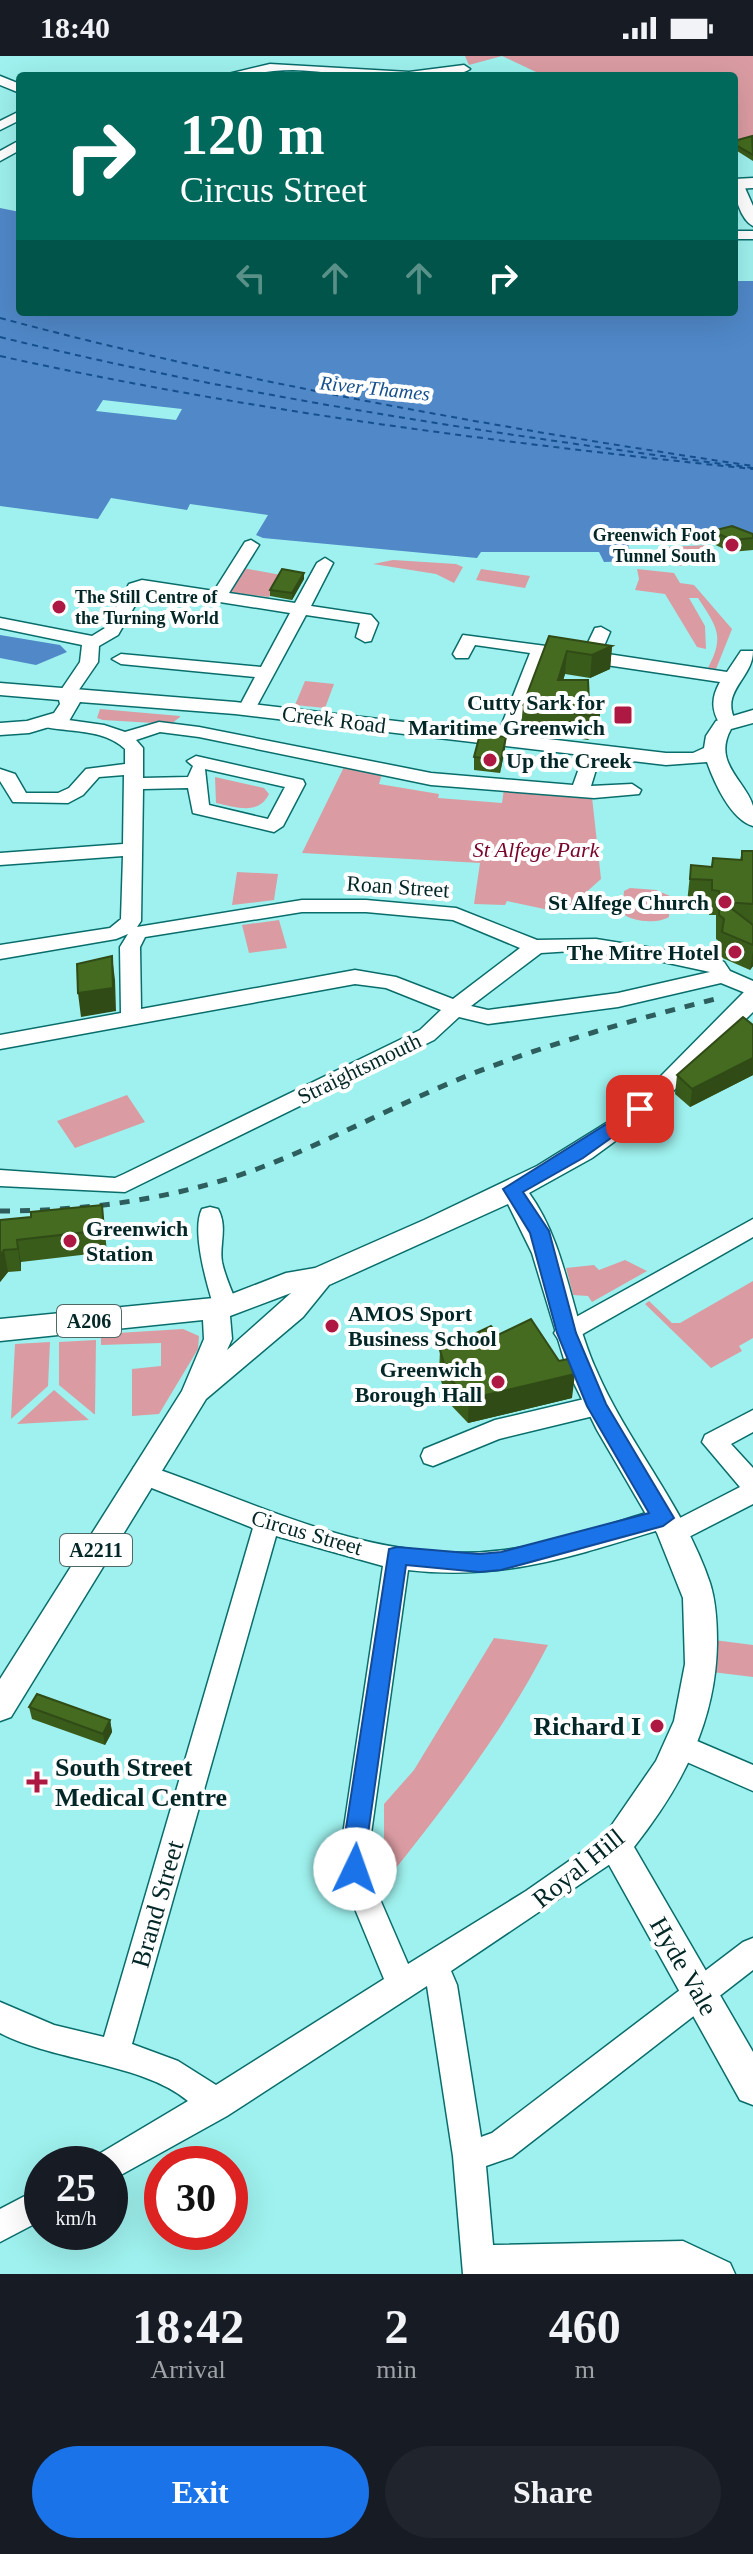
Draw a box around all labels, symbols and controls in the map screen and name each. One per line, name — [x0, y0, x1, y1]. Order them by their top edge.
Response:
text: 18:40 — [40, 11, 110, 44]
icon: right — [48, 104, 152, 208]
text: 120 m — [180, 104, 325, 166]
text: Circus Street — [180, 170, 367, 210]
icon: left — [229, 256, 273, 300]
icon: ahead — [313, 256, 357, 300]
icon: ahead — [397, 256, 441, 300]
icon: right — [481, 256, 525, 300]
water label: River Thames — [318, 371, 431, 405]
place label: Greenwich Foot Tunnel South — [593, 525, 716, 566]
marker: Greenwich Foot Tunnel South — [723, 536, 741, 554]
place label: The Still Centre of the Turning World — [75, 587, 219, 628]
marker: The Still Centre of the Turning World — [50, 598, 68, 616]
place label: Cutty Sark for Maritime Greenwich — [408, 690, 605, 740]
street label: Creek Road — [281, 701, 387, 738]
marker: Cutty Sark for Maritime Greenwich — [612, 704, 634, 726]
place label: Up the Creek — [506, 748, 632, 773]
marker: Up the Creek — [481, 751, 499, 769]
park label: St Alfege Park — [473, 837, 601, 862]
street label: Roan Street — [346, 870, 450, 903]
place label: St Alfege Church — [548, 890, 709, 915]
marker: St Alfege Church — [716, 893, 734, 911]
place label: The Mitre Hotel — [567, 940, 719, 965]
marker: The Mitre Hotel — [726, 943, 744, 961]
street label: Straightsmouth — [293, 1028, 425, 1109]
pin — [606, 1075, 674, 1143]
icon: arrive — [618, 1087, 662, 1131]
place label: Greenwich Station — [86, 1216, 188, 1266]
marker: Greenwich Station — [61, 1232, 79, 1250]
place label: AMOS Sport Business School — [348, 1301, 497, 1351]
road number: A206 — [57, 1305, 121, 1337]
marker: AMOS Sport Business School — [323, 1317, 341, 1335]
place label: Greenwich Borough Hall — [355, 1357, 482, 1407]
marker: Greenwich Borough Hall — [489, 1373, 507, 1391]
street label: Circus Street — [248, 1505, 365, 1560]
road number: A2211 — [60, 1534, 132, 1566]
place label: Richard I — [533, 1712, 641, 1741]
marker: Richard I — [648, 1717, 666, 1735]
place label: South Street Medical Centre — [55, 1753, 227, 1812]
marker: South Street Medical Centre — [26, 1771, 48, 1793]
street label: Royal Hill — [527, 1823, 630, 1914]
position arrow — [313, 1827, 397, 1911]
street label: Brand Street — [126, 1837, 190, 1971]
street label: Hyde Vale — [644, 1912, 723, 2021]
speed limit sign: 30 — [144, 2146, 248, 2250]
text: 25 — [56, 2165, 96, 2210]
text: km/h — [55, 2207, 97, 2229]
text: 18:42 — [132, 2300, 244, 2353]
text: 2 — [384, 2300, 408, 2353]
text: 460 — [549, 2300, 621, 2353]
text: Arrival — [151, 2355, 226, 2384]
text: min — [376, 2355, 417, 2384]
text: m — [575, 2355, 595, 2384]
button: Exit — [32, 2446, 369, 2538]
button: Share — [385, 2446, 721, 2538]

